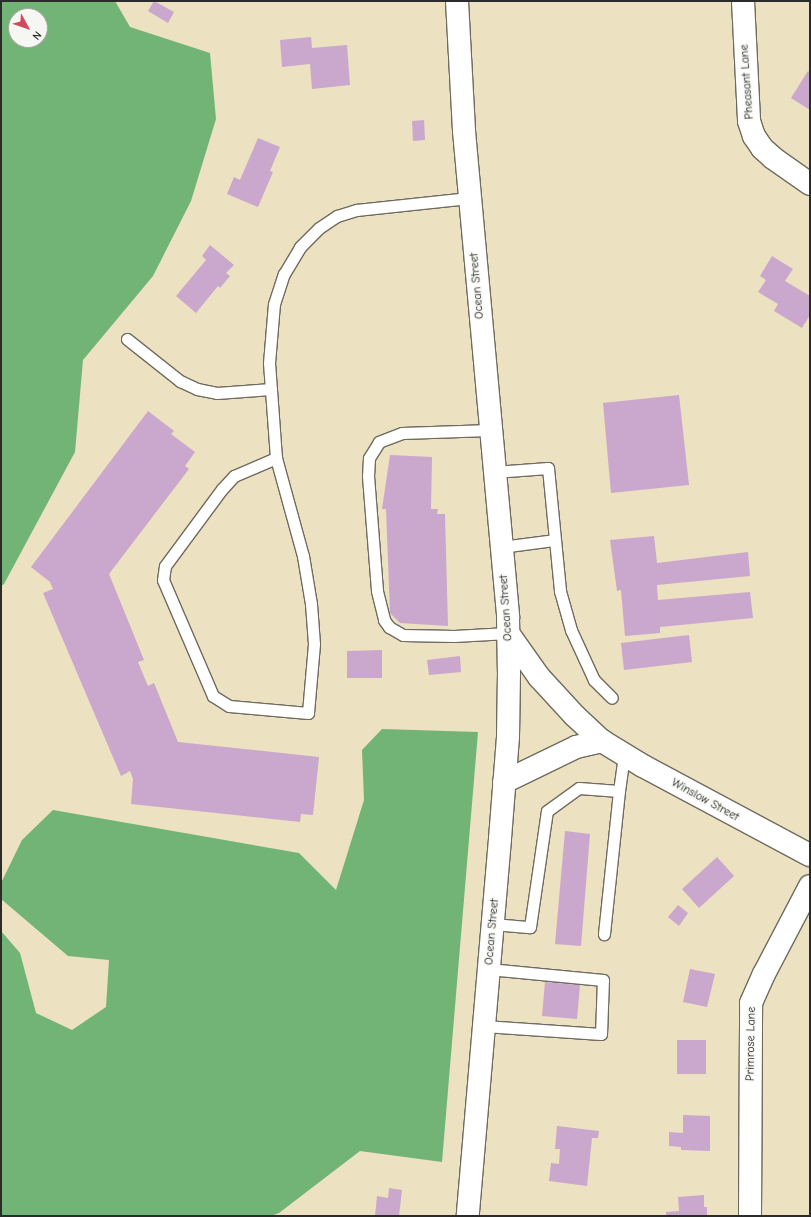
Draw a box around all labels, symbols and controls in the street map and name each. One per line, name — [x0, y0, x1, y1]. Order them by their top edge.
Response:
north arrow — [8, 8, 48, 48]
text: N — [30, 28, 44, 42]
street label: Pheasant Lane — [737, 44, 757, 120]
street label: Ocean Street — [467, 252, 487, 320]
street label: Ocean Street — [497, 574, 515, 642]
street label: Winslow Street — [669, 776, 741, 824]
street label: Ocean Street — [482, 898, 502, 966]
street label: Primrose Lane — [743, 1007, 759, 1081]

